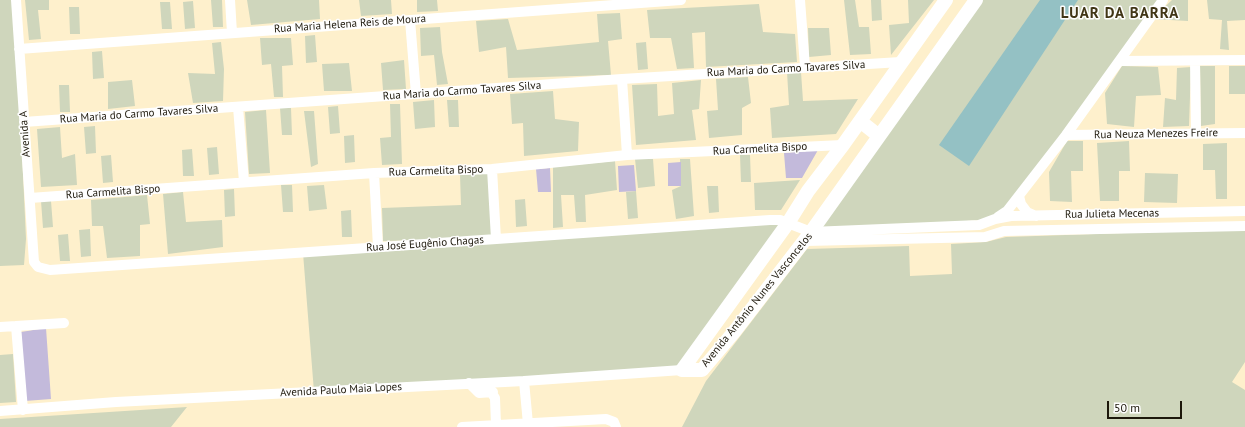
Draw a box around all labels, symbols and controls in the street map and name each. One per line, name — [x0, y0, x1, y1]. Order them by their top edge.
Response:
district label: LUAR DA BARRA — [1061, 5, 1179, 23]
street label: Rua Maria Helena Reis de Moura — [273, 12, 427, 36]
street label: Rua Maria do Carmo Tavares Silva — [706, 58, 866, 80]
street label: Rua Maria do Carmo Tavares Silva — [382, 79, 542, 103]
street label: Rua Maria do Carmo Tavares Silva — [59, 102, 219, 126]
street label: Avenida A — [17, 110, 33, 158]
street label: Rua Neuza Menezes Freire — [1094, 126, 1218, 142]
street label: Rua Carmelita Bispo — [712, 140, 808, 158]
street label: Rua Carmelita Bispo — [388, 163, 484, 179]
street label: Rua Carmelita Bispo — [65, 182, 161, 202]
street label: Rua Julieta Mecenas — [1065, 207, 1159, 221]
street label: Avenida Antônio Nunes Vasconcelos — [699, 230, 815, 370]
street label: Rua José Eugênio Chagas — [366, 233, 484, 255]
street label: Avenida Paulo Maia Lopes — [280, 380, 402, 400]
scale bar — [1109, 393, 1184, 419]
text: 50 m — [1114, 400, 1140, 415]

